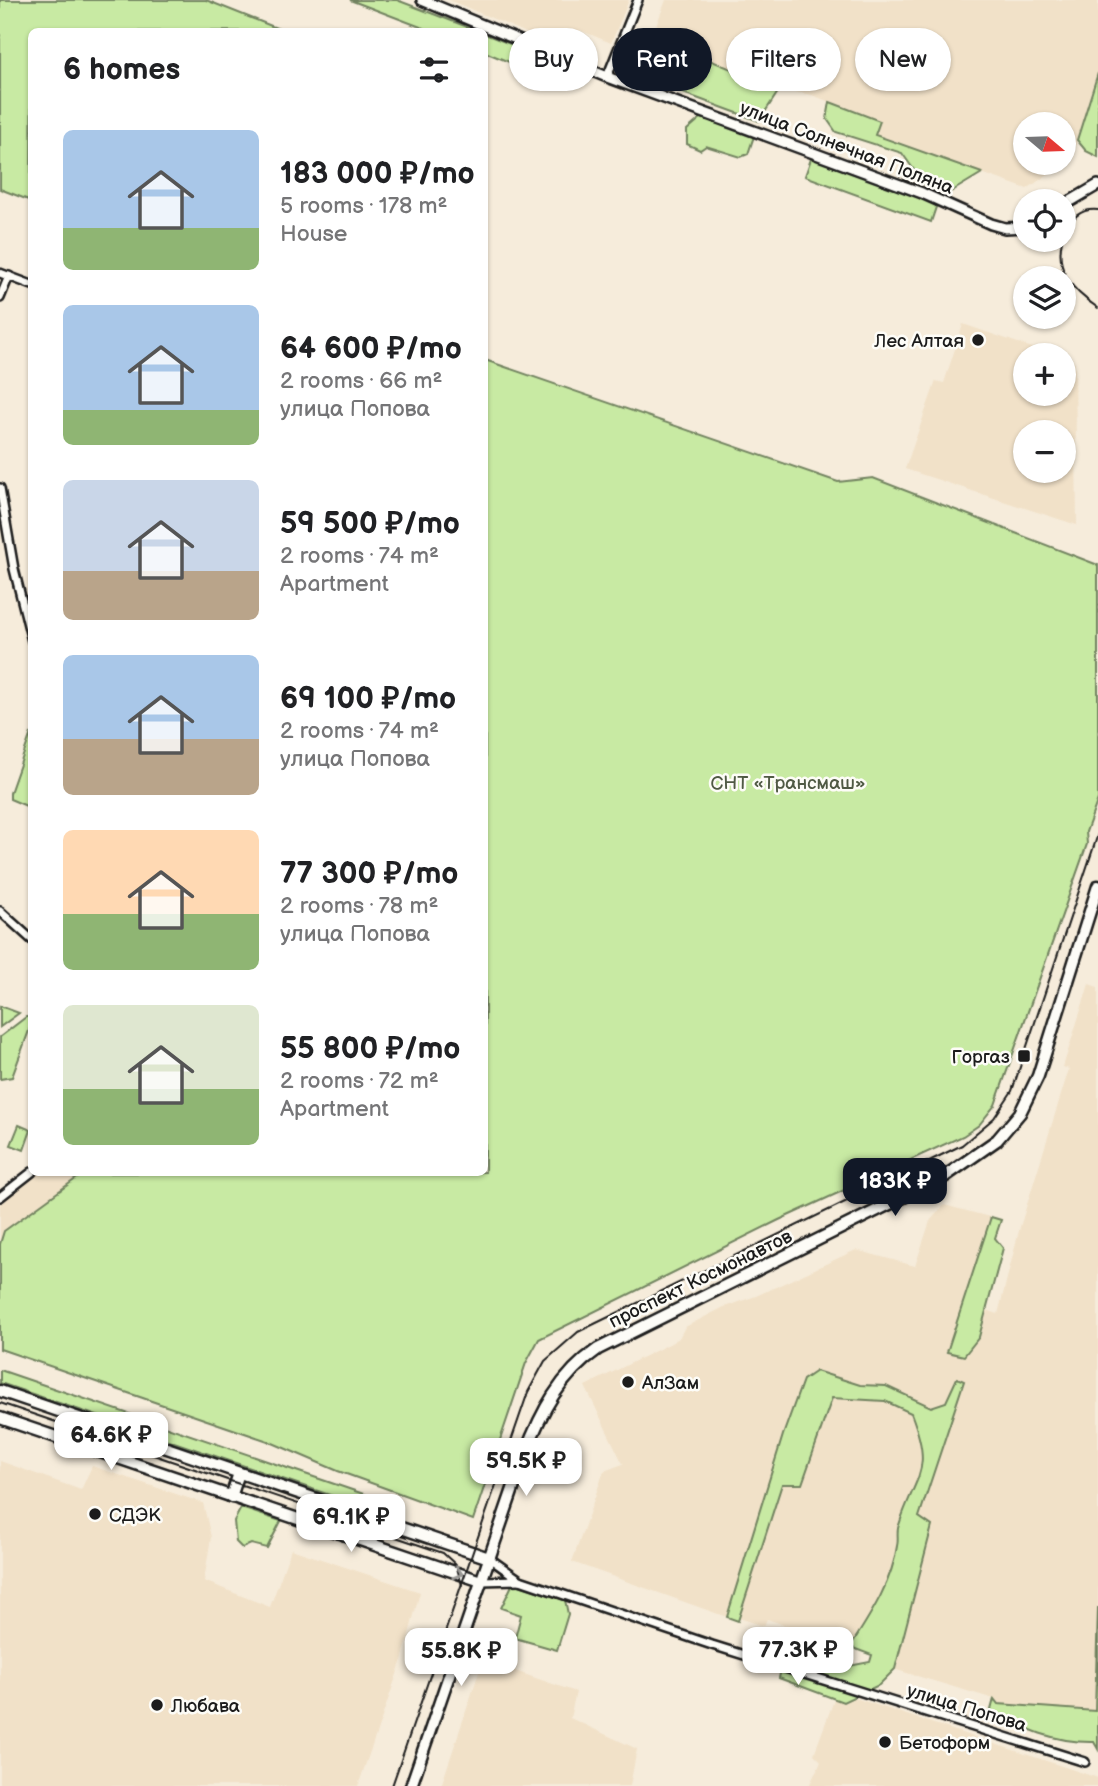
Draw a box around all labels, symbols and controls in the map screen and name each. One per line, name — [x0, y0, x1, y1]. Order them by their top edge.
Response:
chip: Buy — [509, 28, 598, 91]
chip: Rent — [612, 28, 712, 91]
chip: Filters — [726, 28, 841, 91]
chip: New — [855, 28, 951, 91]
icon: filters — [415, 51, 453, 89]
text: 6 homes — [63, 52, 180, 88]
street label: улица Солнечная Поляна — [736, 97, 957, 200]
north arrow — [1013, 112, 1076, 175]
map controls — [1013, 112, 1076, 483]
text: 183 000 ₽/mo — [280, 156, 475, 192]
icon: home — [119, 158, 203, 242]
button: locate — [1013, 189, 1076, 252]
text: 5 rooms · 178 m² — [280, 192, 448, 220]
text: House — [280, 220, 347, 248]
button: layers — [1013, 266, 1076, 329]
place label: Лес Алтая — [873, 330, 964, 353]
text: 64 600 ₽/mo — [280, 331, 462, 367]
marker: Лес Алтая — [970, 332, 986, 348]
icon: home — [119, 333, 203, 417]
button: + — [1013, 343, 1076, 406]
text: 2 rooms · 66 m² — [280, 367, 442, 395]
text: улица Попова — [280, 395, 430, 423]
button: − — [1013, 420, 1076, 483]
text: 59 500 ₽/mo — [280, 506, 460, 542]
icon: home — [119, 508, 203, 592]
text: 2 rooms · 74 m² — [280, 542, 439, 570]
text: Apartment — [280, 570, 389, 598]
text: 69 100 ₽/mo — [280, 681, 456, 717]
icon: home — [119, 683, 203, 767]
text: 2 rooms · 74 m² — [280, 717, 439, 745]
text: улица Попова — [280, 745, 430, 773]
park label: СНТ «Трансмаш» — [710, 772, 866, 795]
text: 77 300 ₽/mo — [280, 856, 458, 892]
icon: home — [119, 858, 203, 942]
text: 2 rooms · 78 m² — [280, 892, 438, 920]
text: улица Попова — [280, 920, 430, 948]
text: 55 800 ₽/mo — [280, 1031, 460, 1067]
icon: home — [119, 1033, 203, 1117]
place label: Горгаз — [952, 1046, 1010, 1069]
marker: Горгаз — [1016, 1048, 1032, 1064]
text: 2 rooms · 72 m² — [280, 1067, 439, 1095]
text: Apartment — [280, 1095, 389, 1123]
pin: 183K ₽ — [838, 1158, 952, 1218]
text: 183K ₽ — [859, 1167, 931, 1195]
street label: проспект Космонавтов — [605, 1225, 796, 1334]
place label: АлЗам — [641, 1372, 699, 1395]
marker: АлЗам — [620, 1374, 636, 1390]
pin: 64.6K ₽ — [46, 1412, 176, 1472]
text: 64.6K ₽ — [70, 1421, 152, 1449]
pin: 59.5K ₽ — [461, 1438, 591, 1498]
text: 59.5K ₽ — [486, 1447, 566, 1475]
pin: 69.1K ₽ — [286, 1494, 416, 1554]
text: 69.1K ₽ — [312, 1503, 390, 1531]
place label: СДЭК — [109, 1504, 161, 1527]
marker: СДЭК — [87, 1506, 103, 1522]
one-way arrow — [452, 1565, 464, 1580]
pin: 55.8K ₽ — [396, 1628, 526, 1688]
pin: 77.3K ₽ — [733, 1628, 863, 1687]
text: 77.3K ₽ — [758, 1636, 838, 1664]
text: 55.8K ₽ — [421, 1637, 501, 1665]
street label: улица Попова — [904, 1679, 1029, 1738]
place label: Любава — [170, 1695, 240, 1718]
marker: Любава — [149, 1697, 165, 1713]
place label: Бетоформ — [899, 1732, 990, 1755]
marker: Бетоформ — [877, 1734, 893, 1750]

